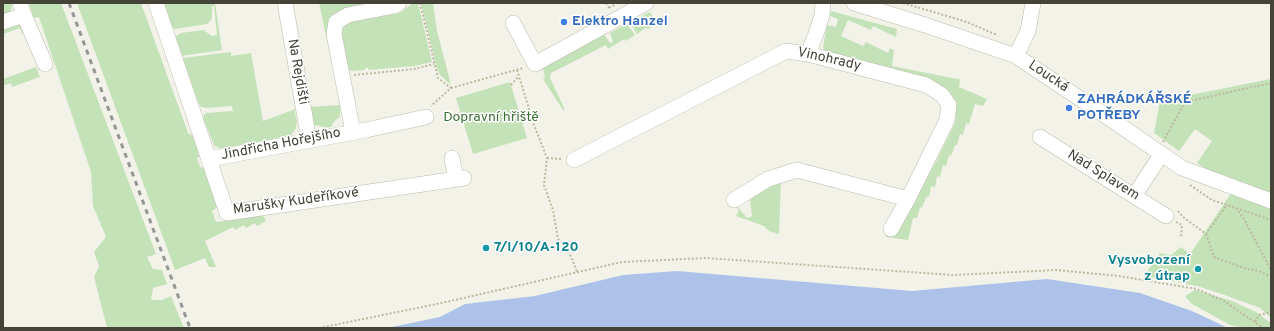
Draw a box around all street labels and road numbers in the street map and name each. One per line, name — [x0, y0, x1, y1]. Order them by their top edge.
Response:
street label: Na Rejdišti — [283, 38, 311, 106]
street label: Vinohrady — [796, 45, 862, 75]
street label: Loucká — [1025, 57, 1071, 97]
street label: Jindřicha Hořejšího — [220, 125, 342, 165]
street label: Nad Splavem — [1064, 147, 1142, 205]
street label: Marušky Kudeříkové — [232, 185, 360, 219]

